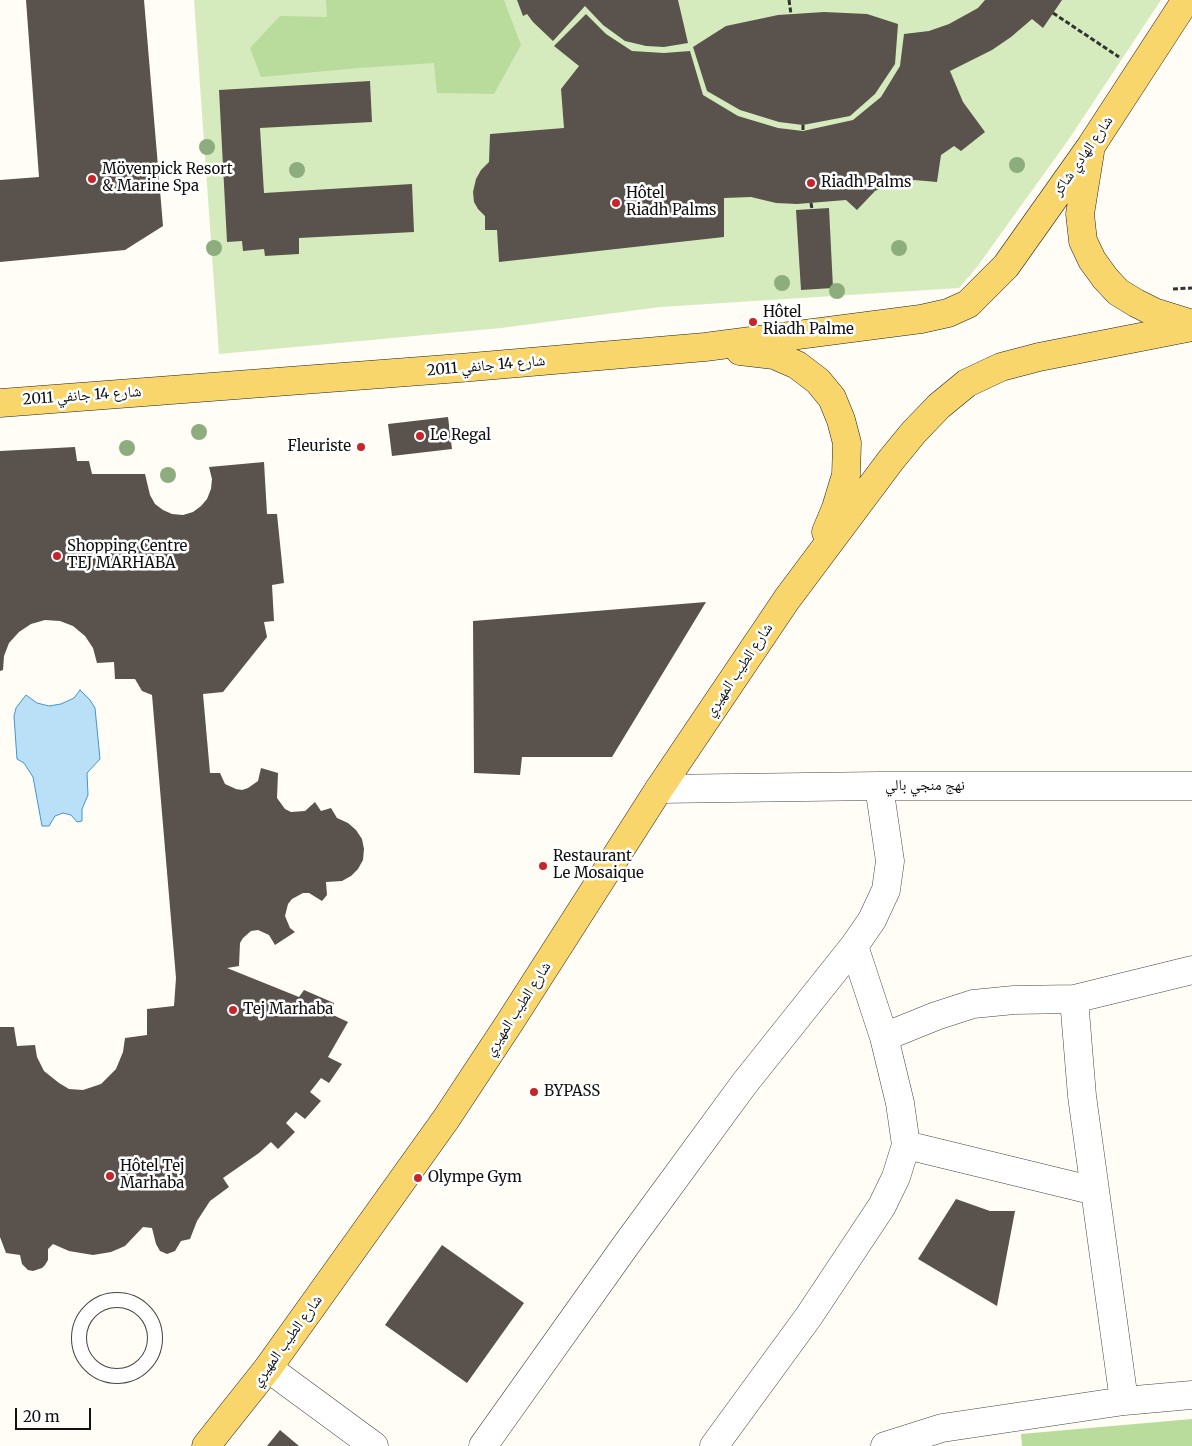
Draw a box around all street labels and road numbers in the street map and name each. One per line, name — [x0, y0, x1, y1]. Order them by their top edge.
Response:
street label: شارع الهادي شاكر — [1049, 113, 1117, 199]
street label: شارع 14 جانفي 2011 — [426, 352, 546, 380]
street label: شارع 14 جانفي 2011 — [22, 383, 142, 409]
street label: شارع الطيب المهيري — [701, 620, 777, 720]
street label: نهج منجي بالي — [885, 777, 965, 795]
street label: شارع الطيب المهيري — [481, 958, 555, 1060]
street label: شارع الطيب المهيري — [248, 1292, 326, 1390]

